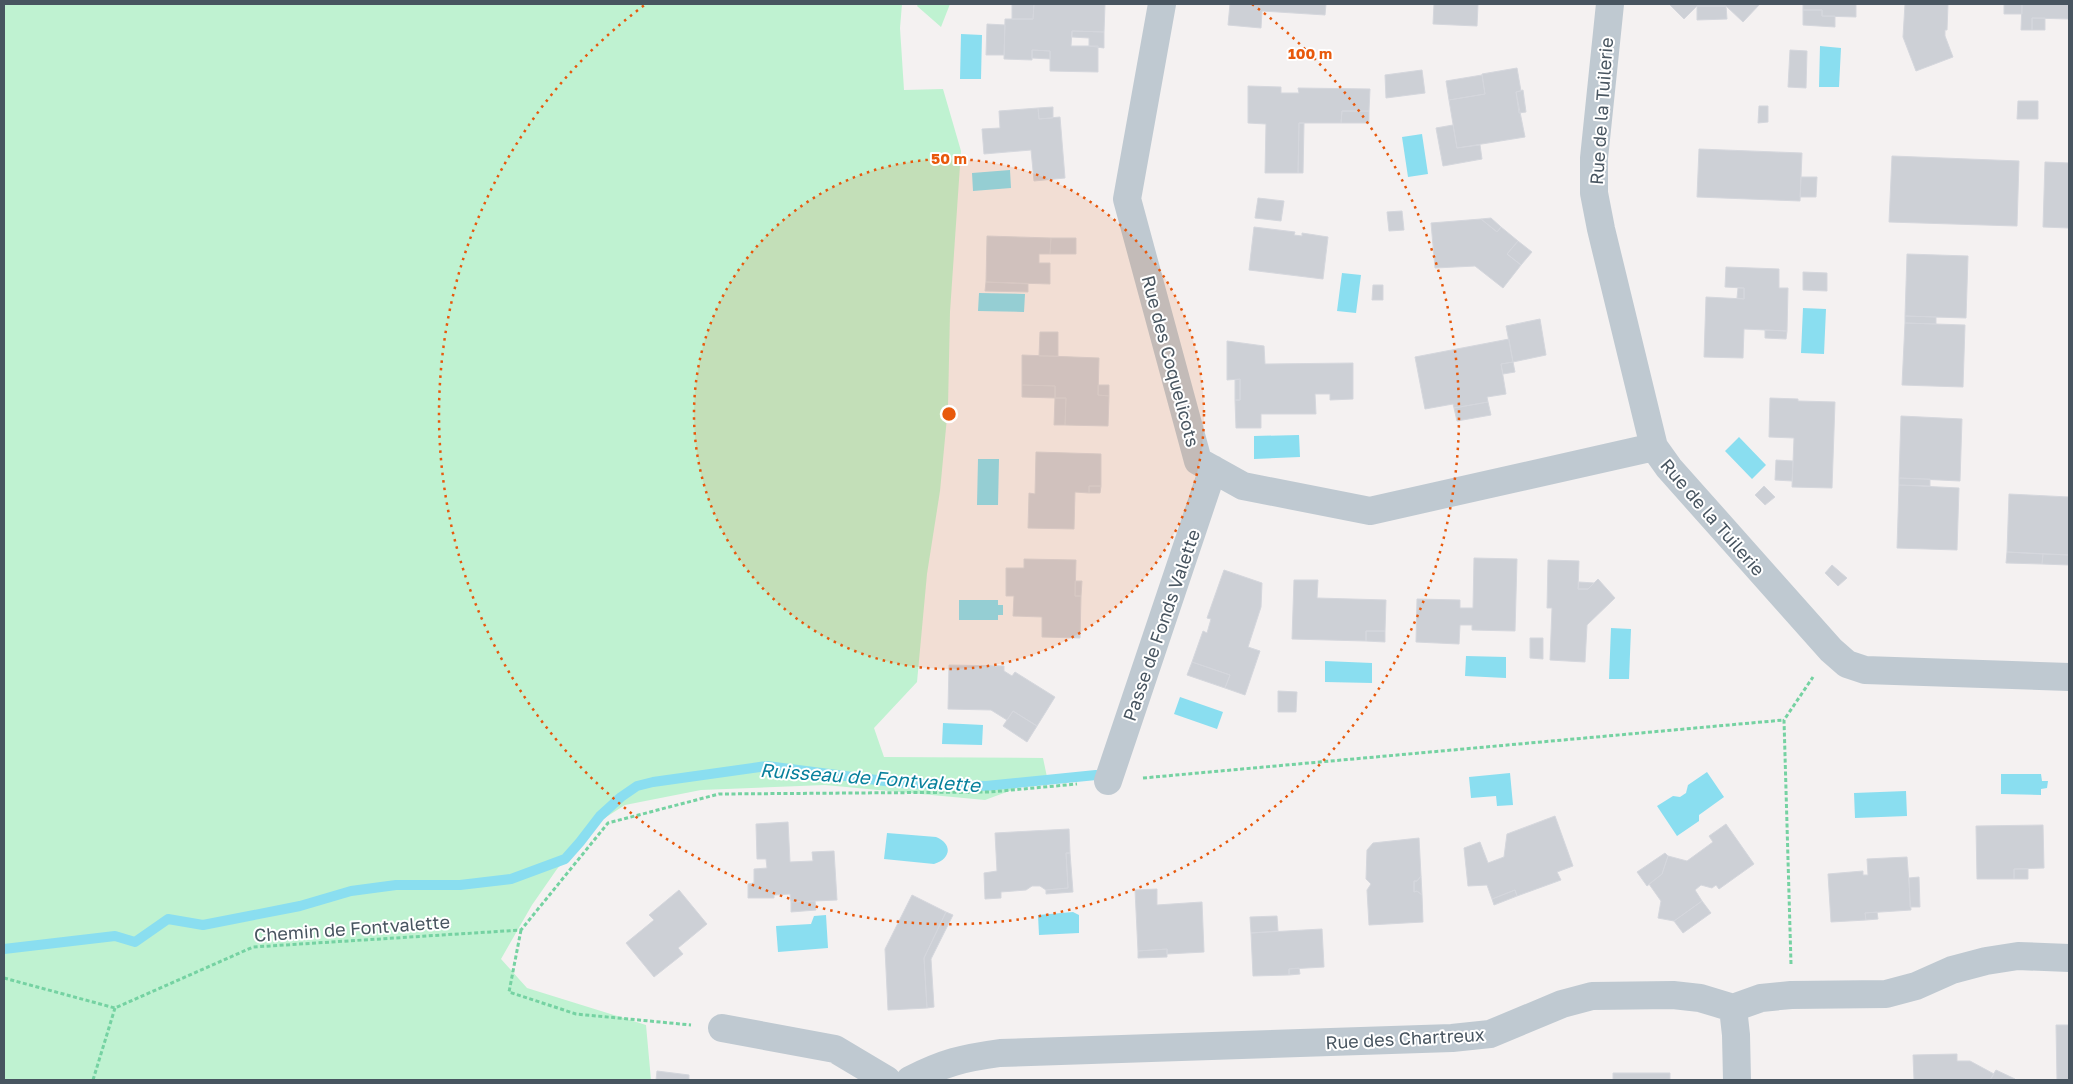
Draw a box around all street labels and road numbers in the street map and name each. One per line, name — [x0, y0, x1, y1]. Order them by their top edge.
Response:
street label: Rue de la Tuilerie — [1585, 37, 1617, 185]
street label: Rue des Coquelicots — [1138, 273, 1204, 449]
street label: Rue de la Tuilerie — [1656, 454, 1770, 580]
street label: Passe de Fonds Valette — [1118, 526, 1204, 724]
street label: Chemin de Fontvalette — [253, 910, 451, 946]
street label: Rue des Chartreux — [1325, 1023, 1485, 1053]

